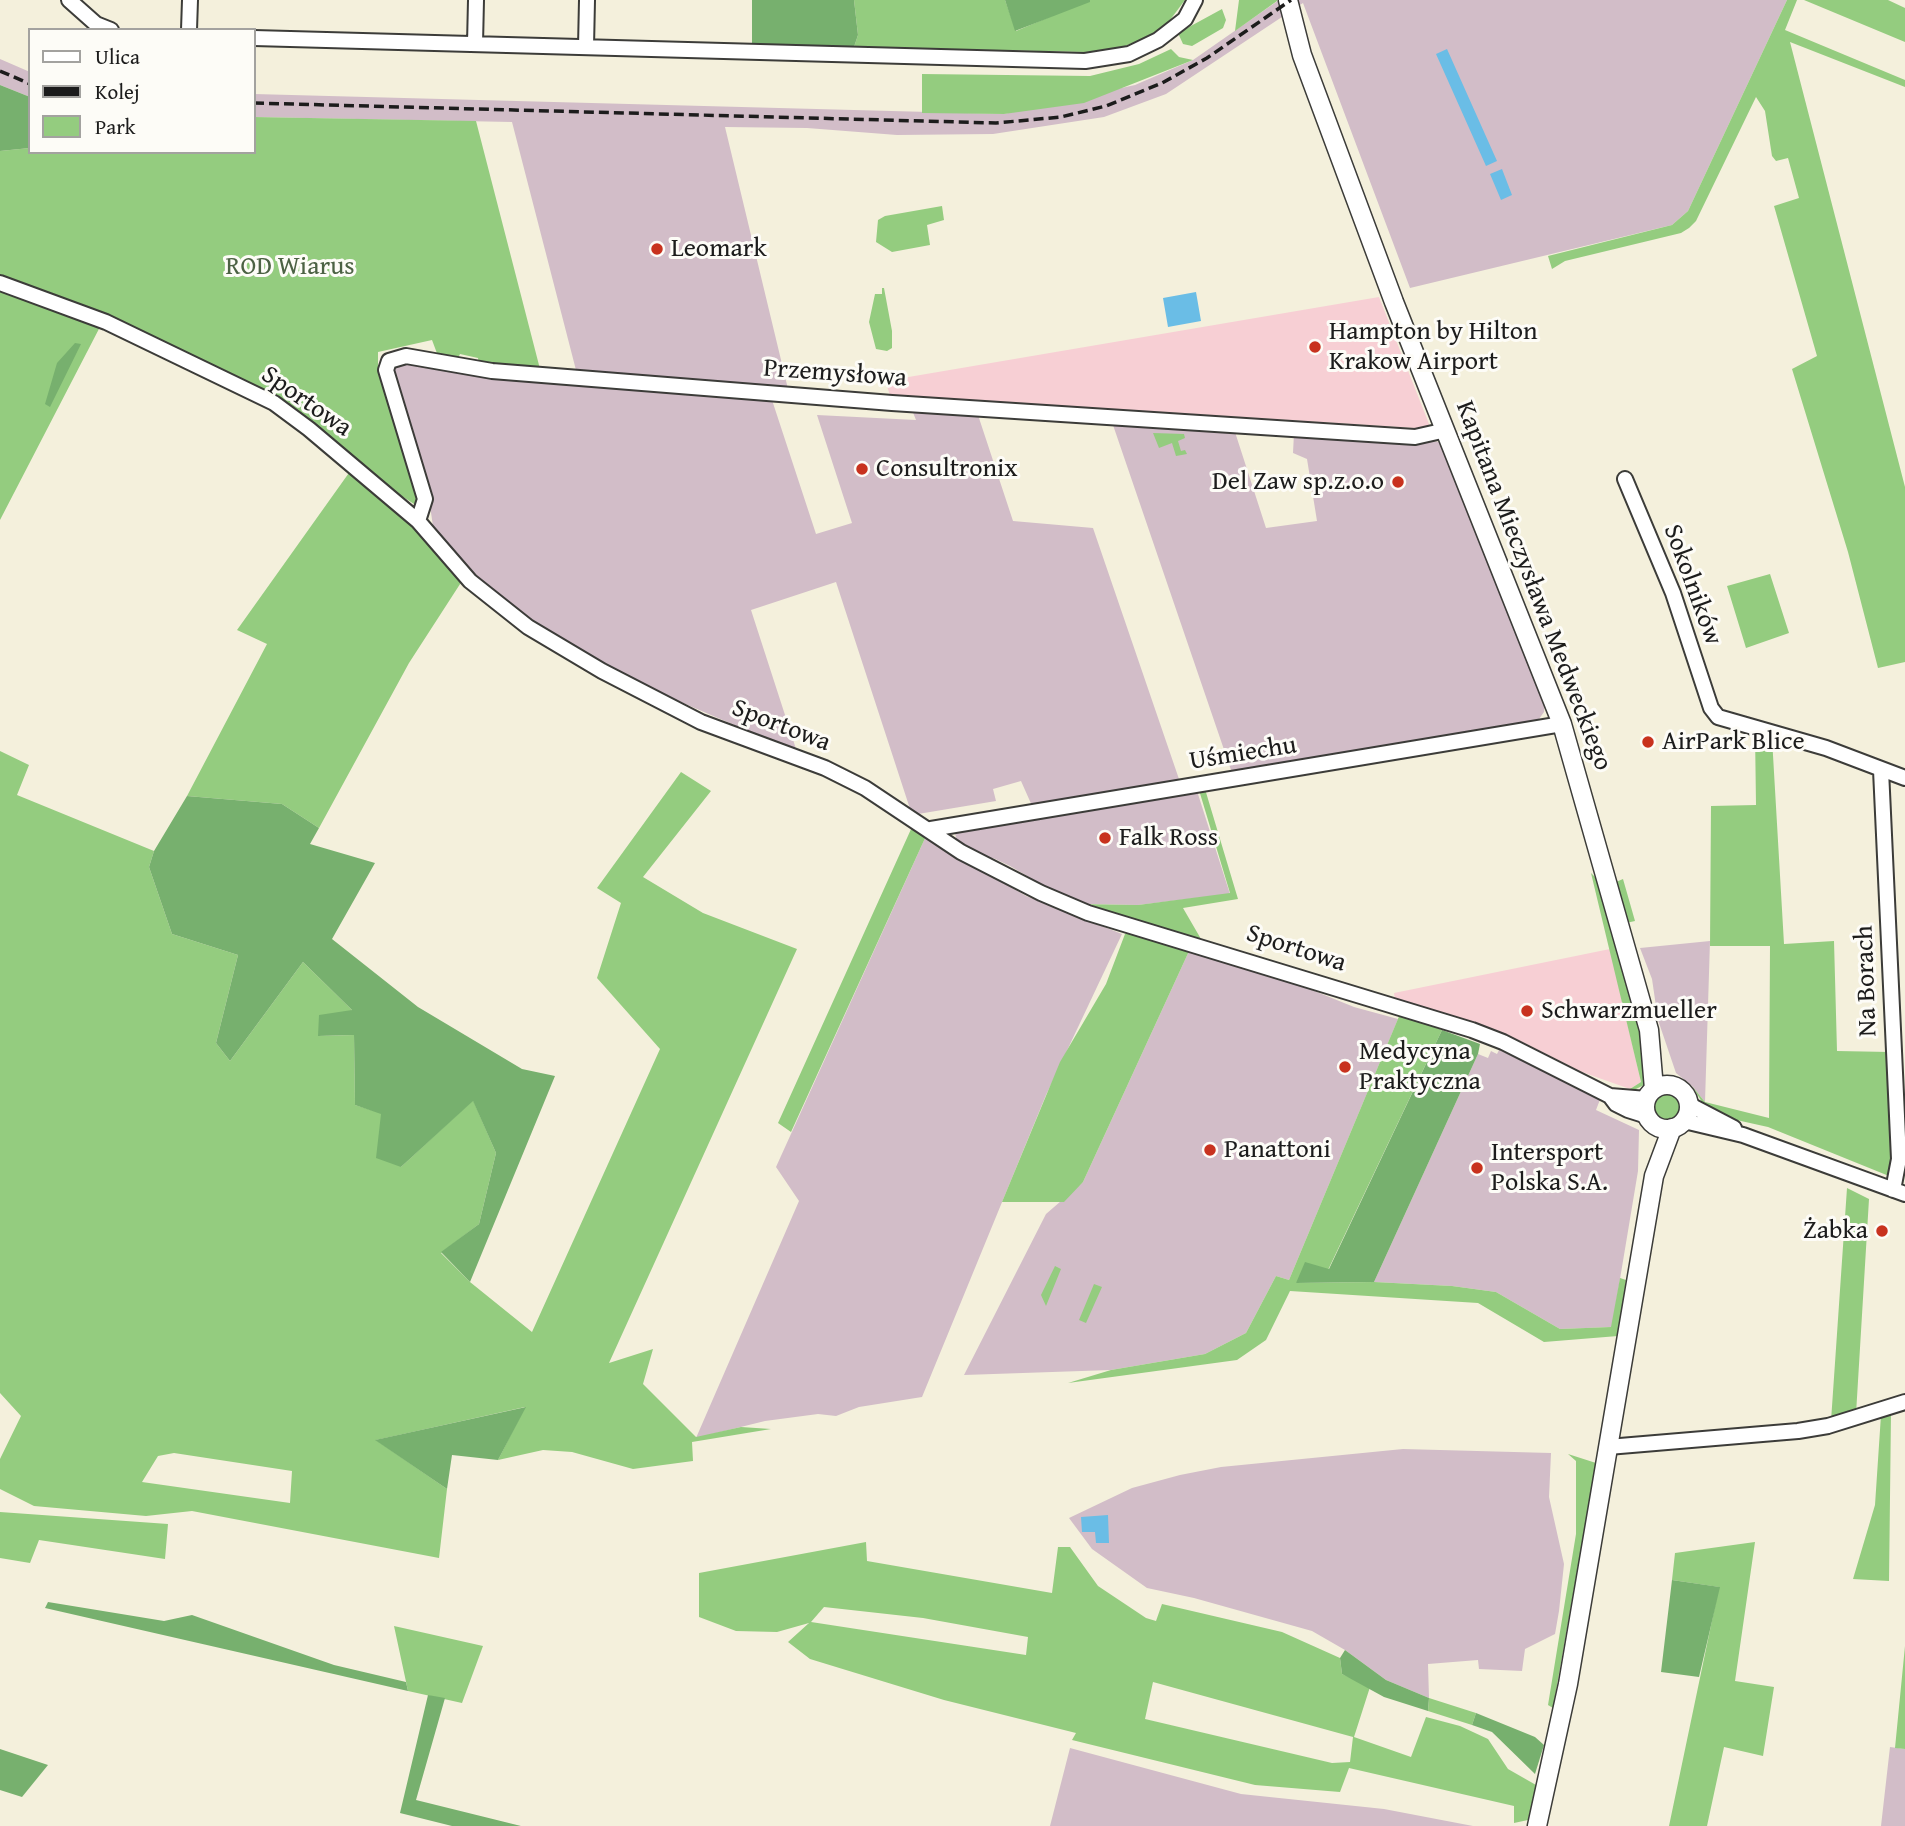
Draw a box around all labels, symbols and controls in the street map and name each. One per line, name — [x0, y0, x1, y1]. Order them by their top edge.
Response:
legend — [28, 28, 256, 154]
text: Ulica — [95, 41, 140, 72]
text: Kolej — [95, 76, 140, 107]
text: Park — [95, 111, 136, 142]
place label: Leomark — [671, 233, 767, 265]
marker: Leomark — [649, 241, 665, 257]
park label: ROD Wiarus — [225, 251, 355, 283]
place label: Hampton by Hilton Krakow Airport — [1329, 316, 1538, 378]
marker: Hampton by Hilton Krakow Airport — [1307, 339, 1323, 355]
street label: Przemysłowa — [762, 353, 908, 395]
street label: Sportowa — [255, 360, 357, 444]
street label: Kapitana Mieczysława Medweckiego — [1448, 397, 1618, 775]
place label: Consultronix — [876, 453, 1018, 485]
marker: Consultronix — [854, 461, 870, 477]
place label: Del Zaw sp.z.o.o — [1212, 466, 1384, 498]
marker: Del Zaw sp.z.o.o — [1390, 474, 1406, 490]
street label: Sokolników — [1656, 520, 1728, 650]
street label: Sportowa — [727, 693, 835, 759]
place label: AirPark Blice — [1662, 726, 1805, 758]
street label: Uśmiechu — [1187, 730, 1299, 778]
marker: AirPark Blice — [1640, 734, 1656, 750]
place label: Falk Ross — [1119, 822, 1218, 854]
marker: Falk Ross — [1097, 830, 1113, 846]
street label: Sportowa — [1242, 918, 1350, 980]
street label: Na Borach — [1849, 925, 1885, 1037]
place label: Schwarzmueller — [1541, 995, 1717, 1027]
marker: Schwarzmueller — [1519, 1003, 1535, 1019]
place label: Medycyna Praktyczna — [1359, 1036, 1481, 1098]
marker: Medycyna Praktyczna — [1337, 1059, 1353, 1075]
place label: Panattoni — [1224, 1134, 1331, 1166]
place label: Intersport Polska S.A. — [1491, 1137, 1608, 1198]
marker: Panattoni — [1202, 1142, 1218, 1158]
marker: Intersport Polska S.A. — [1469, 1160, 1485, 1176]
place label: Żabka — [1803, 1215, 1868, 1247]
marker: Żabka — [1874, 1223, 1890, 1239]

